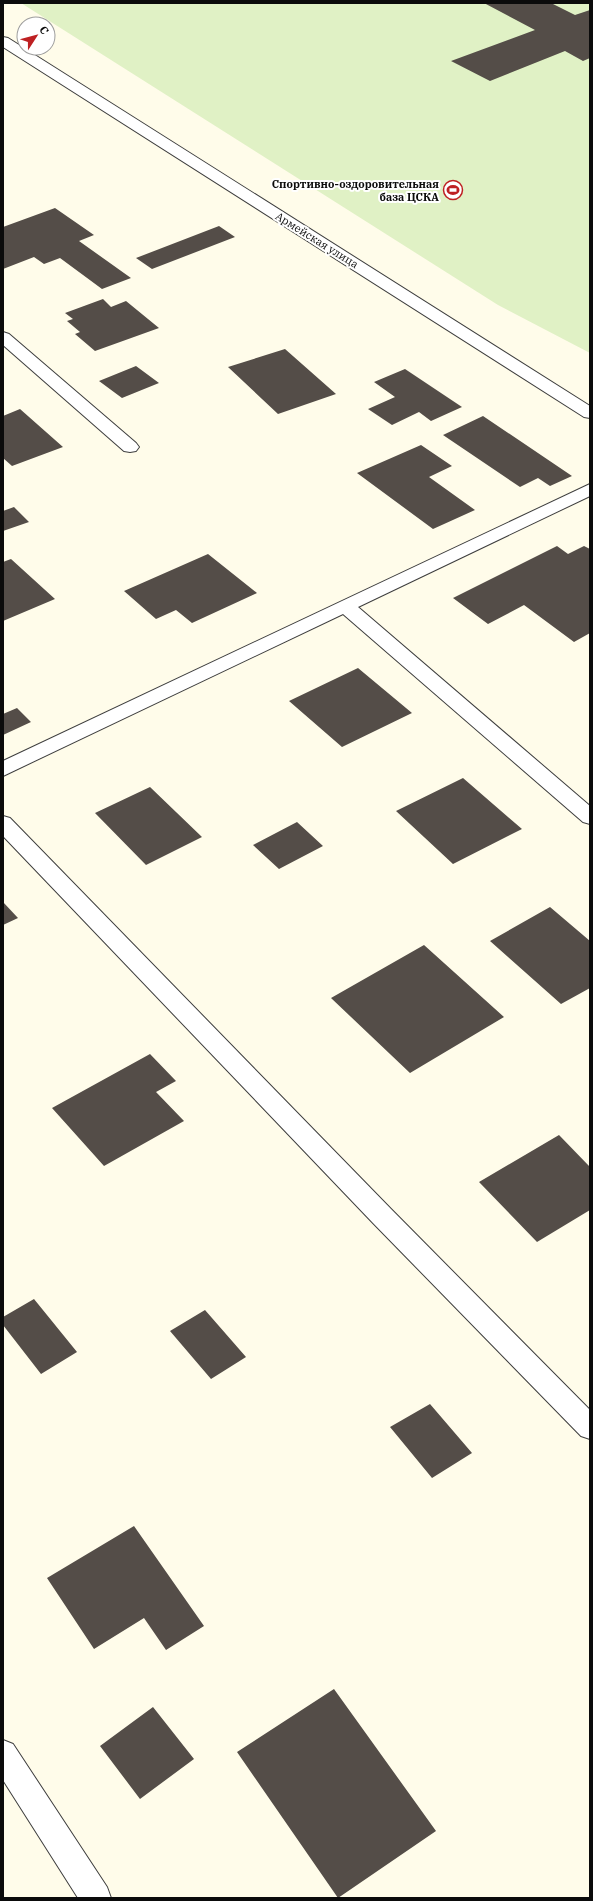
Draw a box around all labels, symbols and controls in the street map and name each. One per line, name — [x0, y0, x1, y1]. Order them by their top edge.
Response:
north arrow — [16, 16, 56, 56]
text: С — [36, 23, 52, 37]
place label: Спортивно-оздоровительная база ЦСКА — [272, 177, 439, 204]
sports icon: Спортивно-оздоровительная база ЦСКА — [442, 179, 464, 201]
street label: Армейская улица — [273, 209, 361, 271]

